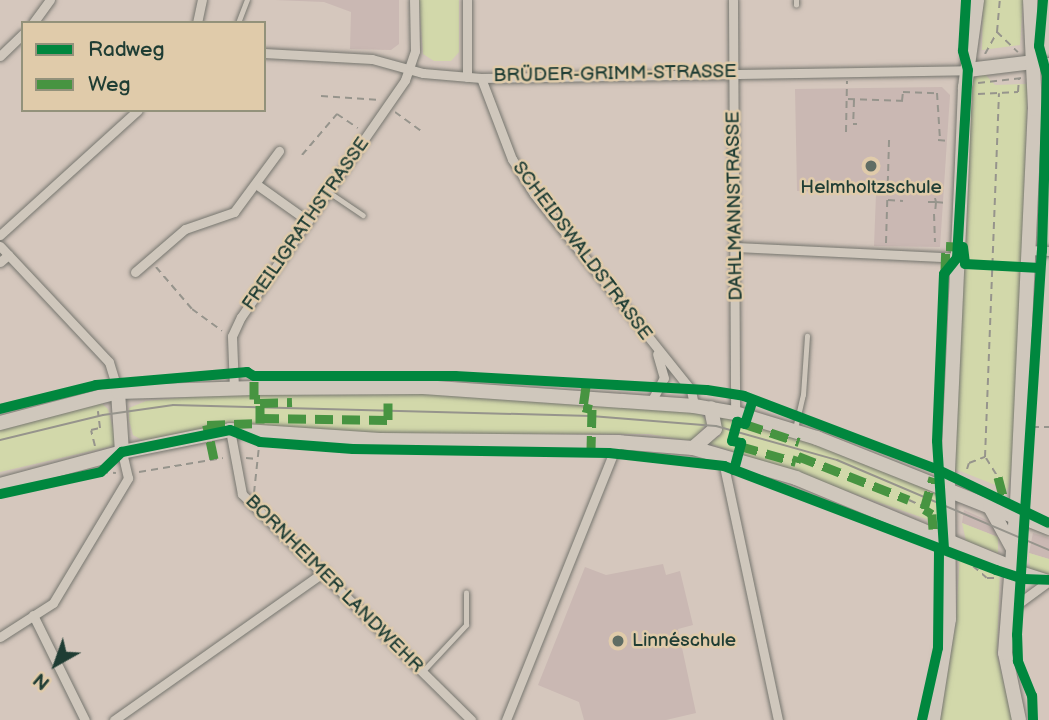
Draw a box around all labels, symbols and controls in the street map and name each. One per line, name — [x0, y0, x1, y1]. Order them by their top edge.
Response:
legend — [21, 21, 266, 112]
text: Radweg — [88, 37, 165, 62]
street label: BRÜDER-GRIMM-STRASSE — [493, 60, 737, 88]
text: Weg — [88, 72, 131, 97]
street label: DAHLMANNSTRASSE — [722, 111, 748, 301]
street label: FREILIGRATHSTRASSE — [238, 133, 374, 315]
street label: SCHEIDSWALDSTRASSE — [507, 157, 657, 345]
marker: Helmholtzschule — [863, 158, 879, 174]
place label: Helmholtzschule — [800, 177, 942, 199]
street label: BORNHEIMER LANDWEHR — [240, 490, 428, 678]
north arrow — [21, 629, 91, 699]
place label: Linnéschule — [632, 630, 736, 652]
marker: Linnéschule — [610, 633, 626, 649]
text: N — [29, 667, 55, 694]

